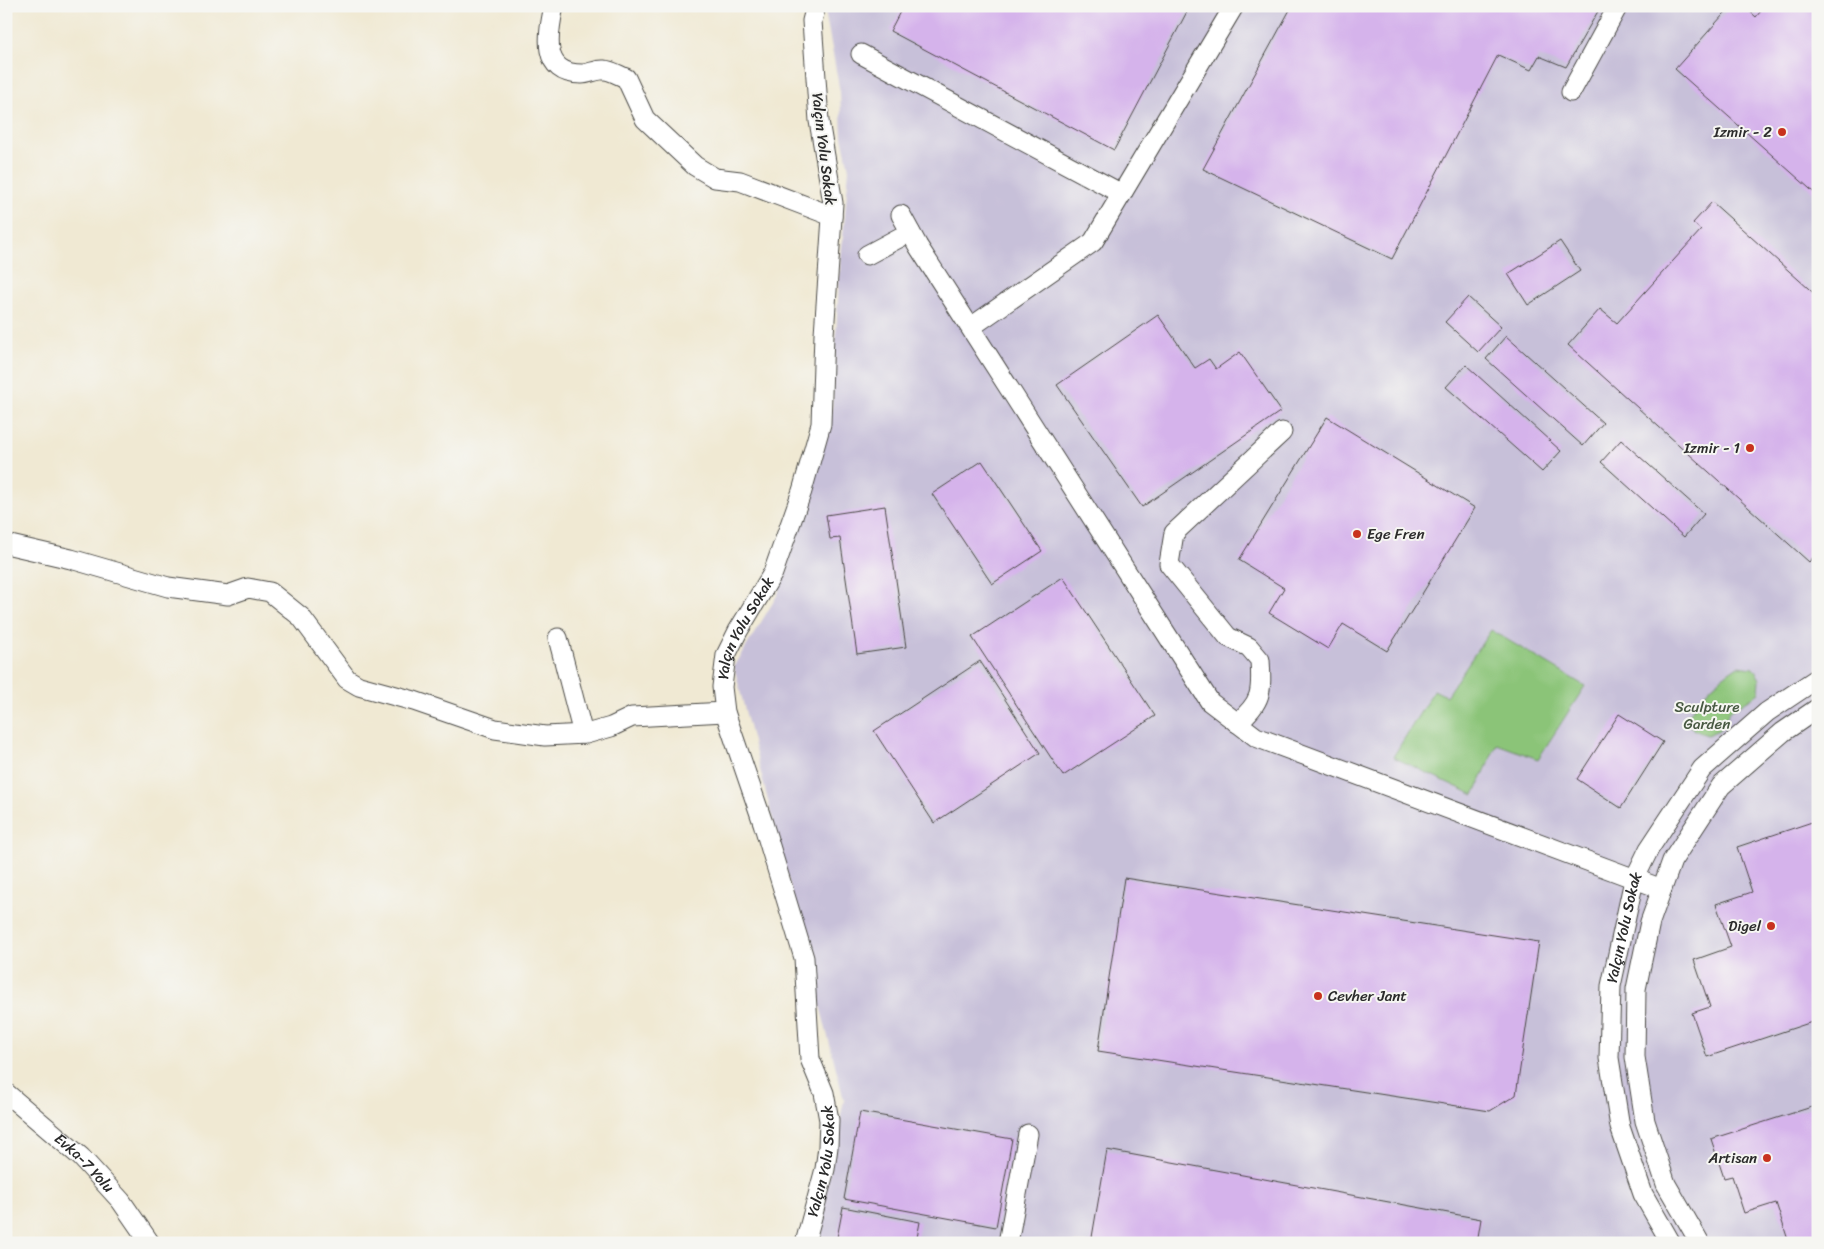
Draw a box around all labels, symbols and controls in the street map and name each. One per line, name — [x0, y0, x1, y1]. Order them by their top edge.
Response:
street label: Yalçın Yolu Sokak — [804, 91, 844, 208]
place label: Izmir - 2 — [1713, 119, 1772, 145]
marker: Izmir - 2 — [1776, 126, 1788, 138]
place label: Izmir - 1 — [1683, 435, 1740, 461]
marker: Izmir - 1 — [1744, 442, 1756, 454]
place label: Ege Fren — [1367, 521, 1425, 547]
marker: Ege Fren — [1351, 528, 1363, 540]
street label: Yalçın Yolu Sokak — [710, 571, 781, 681]
park label: Sculpture Garden — [1674, 694, 1740, 737]
street label: Yalçın Yolu Sokak — [1599, 866, 1650, 986]
place label: Digel — [1728, 913, 1762, 939]
marker: Digel — [1765, 920, 1777, 932]
place label: Cevher Jant — [1328, 983, 1407, 1009]
marker: Cevher Jant — [1312, 990, 1324, 1002]
street label: Yalçın Yolu Sokak — [800, 1102, 842, 1220]
street label: Evka-7 Yolu — [48, 1126, 121, 1199]
place label: Artisan — [1708, 1145, 1757, 1171]
marker: Artisan — [1761, 1152, 1773, 1164]

